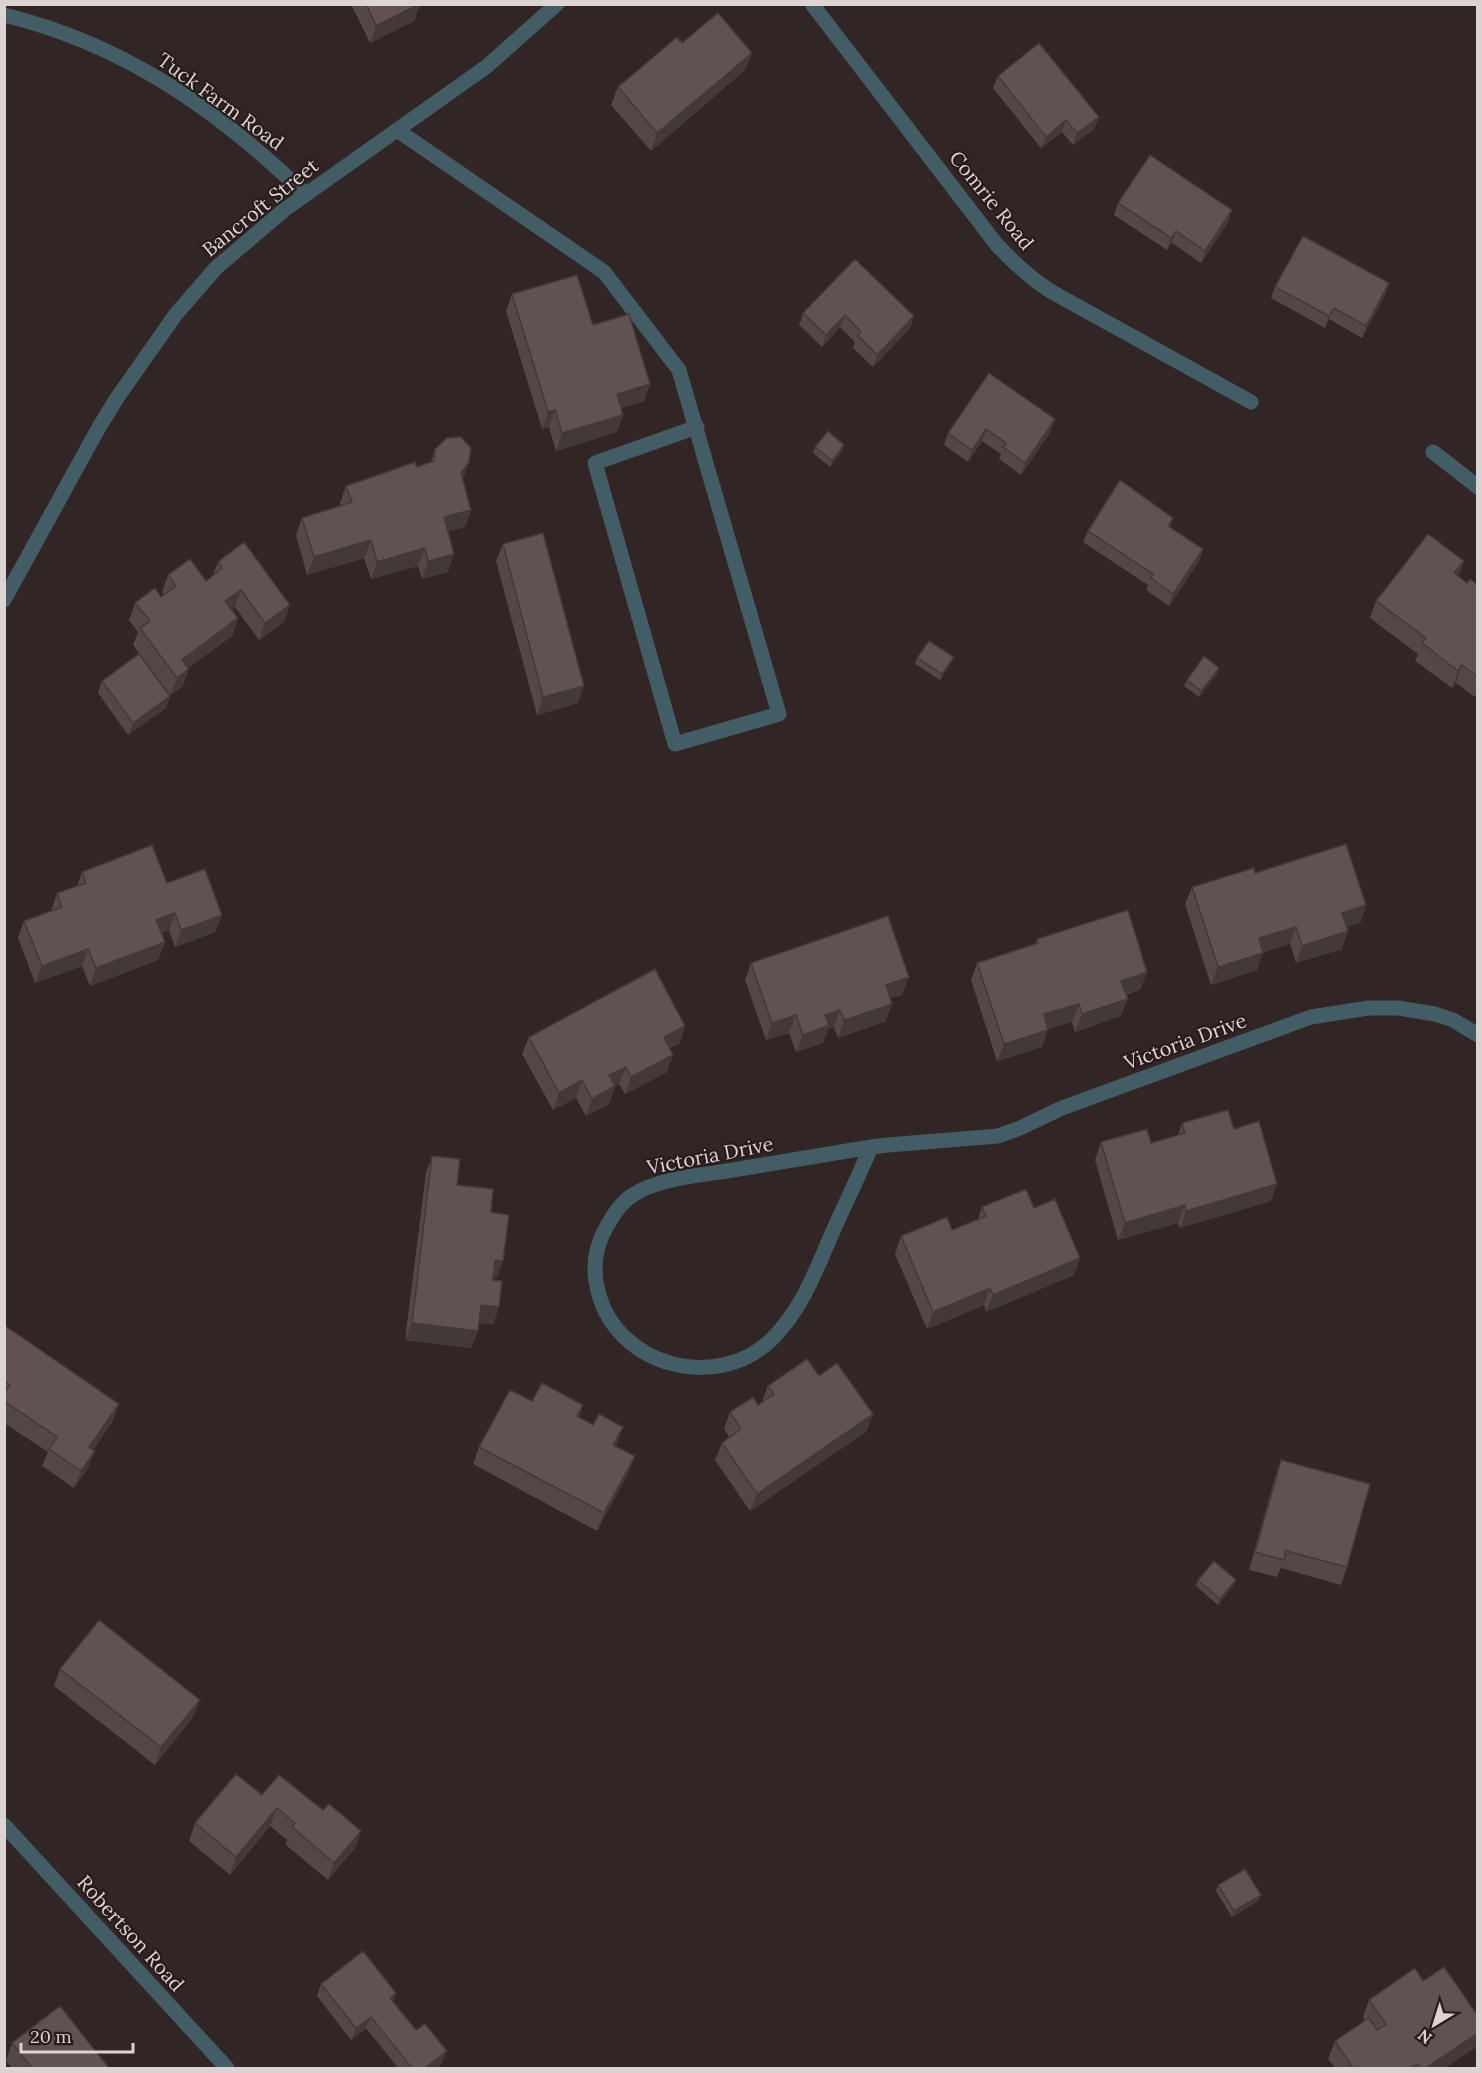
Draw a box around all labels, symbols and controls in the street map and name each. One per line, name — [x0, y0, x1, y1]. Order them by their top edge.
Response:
street label: Tuck Farm Road — [153, 47, 289, 155]
street label: Comrie Road — [944, 145, 1040, 255]
street label: Bancroft Street — [197, 152, 323, 262]
street label: Victoria Drive — [1120, 1007, 1250, 1075]
street label: Victoria Drive — [644, 1130, 775, 1180]
street label: Robertson Road — [72, 1870, 190, 1996]
north arrow — [1404, 1995, 1464, 2055]
scale bar — [21, 2016, 134, 2054]
text: 20 m — [30, 2025, 72, 2048]
text: N — [1414, 2025, 1436, 2049]

